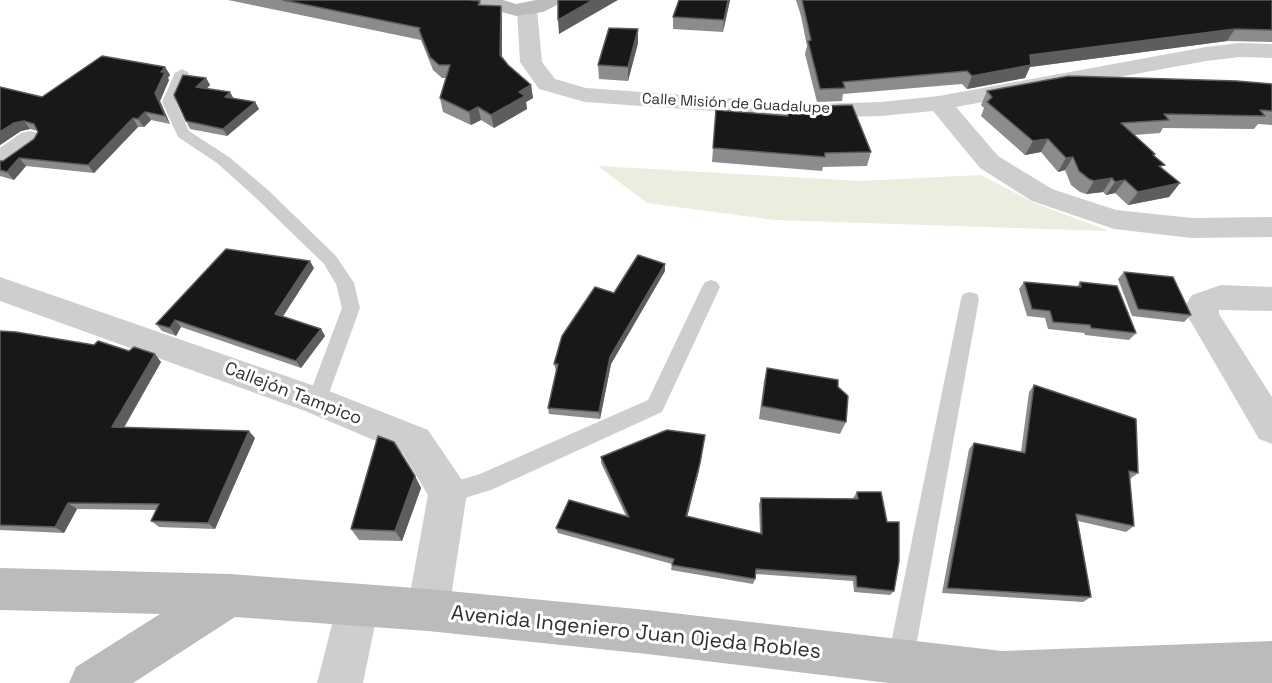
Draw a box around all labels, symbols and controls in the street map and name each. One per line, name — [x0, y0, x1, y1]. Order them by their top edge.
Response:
street label: Calle Misión de Guadalupe — [641, 90, 831, 118]
street label: Callejón Tampico — [221, 358, 365, 430]
street label: Avenida Ingeniero Juan Ojeda Robles — [450, 601, 822, 665]

